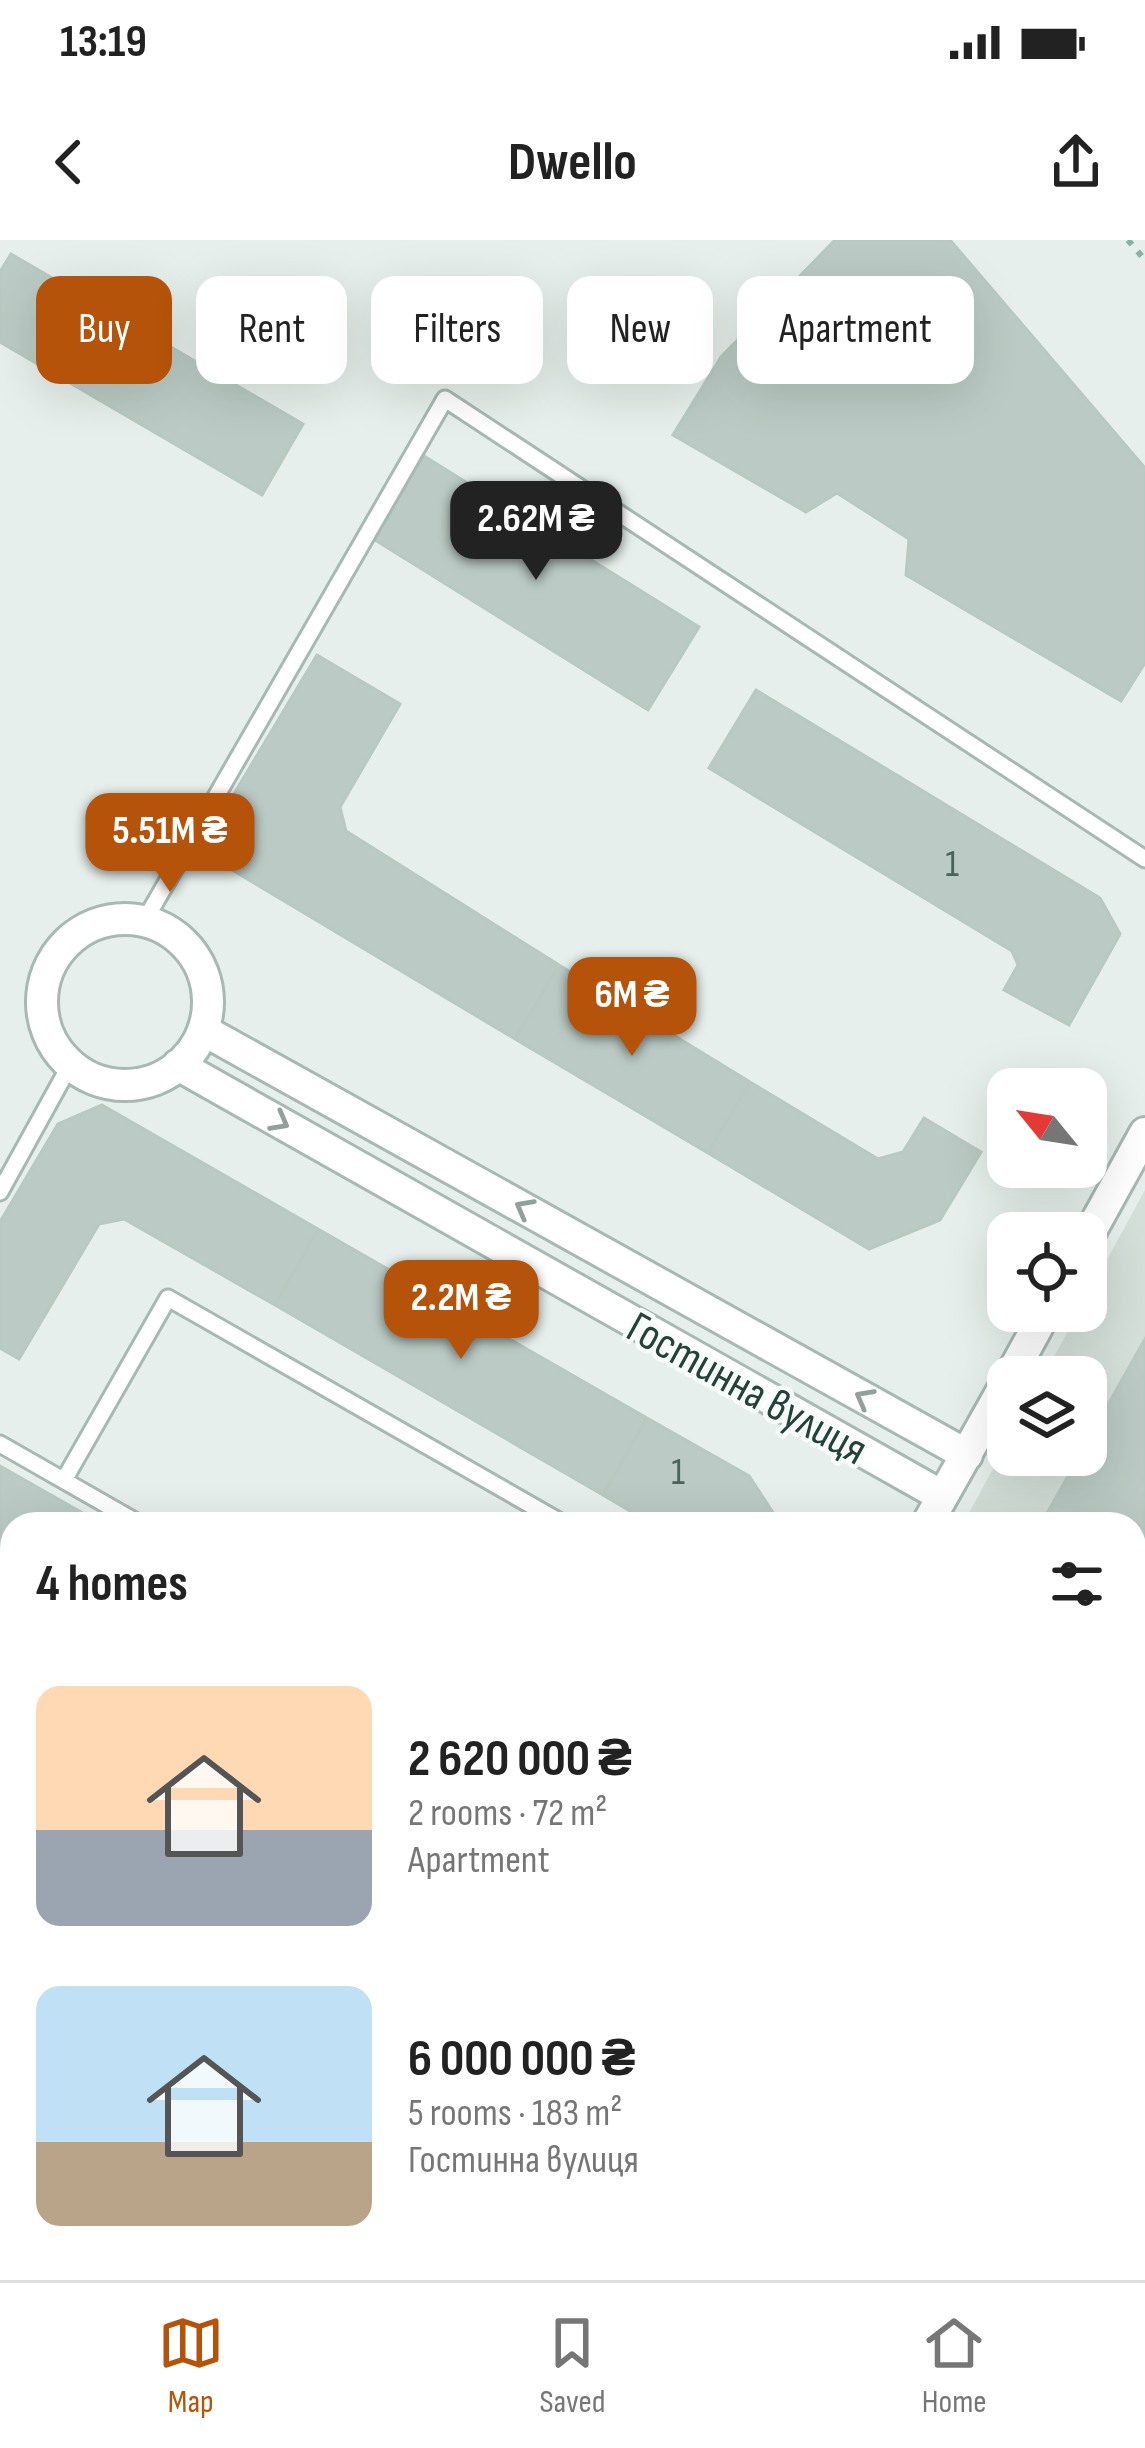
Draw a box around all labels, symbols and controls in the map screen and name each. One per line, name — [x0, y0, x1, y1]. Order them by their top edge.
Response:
text: 13:19 — [60, 15, 147, 70]
icon: back — [36, 129, 102, 195]
icon: share — [1043, 129, 1109, 195]
text: Dwello — [508, 130, 637, 195]
chip: Buy — [36, 276, 172, 384]
chip: Rent — [196, 276, 347, 384]
chip: Filters — [371, 276, 543, 384]
chip: New — [567, 276, 713, 384]
chip: Apartment — [737, 276, 974, 384]
pin: 2.62M ₴ — [425, 481, 647, 583]
text: 2.62M ₴ — [477, 496, 595, 543]
pin: 5.51M ₴ — [59, 793, 281, 895]
text: 5.51M ₴ — [112, 808, 228, 855]
house number: 1 — [945, 841, 959, 888]
pin: 6M ₴ — [561, 957, 703, 1059]
text: 6M ₴ — [594, 972, 670, 1019]
north arrow — [987, 1068, 1107, 1188]
map controls — [987, 1068, 1107, 1476]
one-way arrow — [268, 1108, 289, 1131]
one-way arrow — [515, 1199, 536, 1222]
button: locate — [987, 1212, 1107, 1332]
pin: 2.2M ₴ — [363, 1260, 559, 1362]
text: 2.2M ₴ — [411, 1275, 511, 1322]
street label: Гостинна вулиця — [617, 1301, 877, 1478]
button: layers — [987, 1356, 1107, 1476]
one-way arrow — [856, 1389, 877, 1412]
house number: 1 — [671, 1449, 685, 1496]
icon: filters — [1044, 1551, 1110, 1617]
text: 4 homes — [36, 1554, 188, 1615]
text: 2 620 000 ₴ — [408, 1729, 632, 1790]
icon: home — [132, 1734, 276, 1878]
text: 2 rooms · 72 m² — [408, 1790, 607, 1837]
text: Apartment — [408, 1837, 550, 1884]
text: 6 000 000 ₴ — [408, 2029, 636, 2090]
icon: home — [132, 2034, 276, 2178]
text: 5 rooms · 183 m² — [408, 2090, 622, 2137]
text: Гостинна вулиця — [408, 2137, 639, 2184]
tab: Map — [158, 2310, 224, 2422]
tab: Saved — [539, 2310, 606, 2422]
tab: Home — [921, 2310, 987, 2422]

